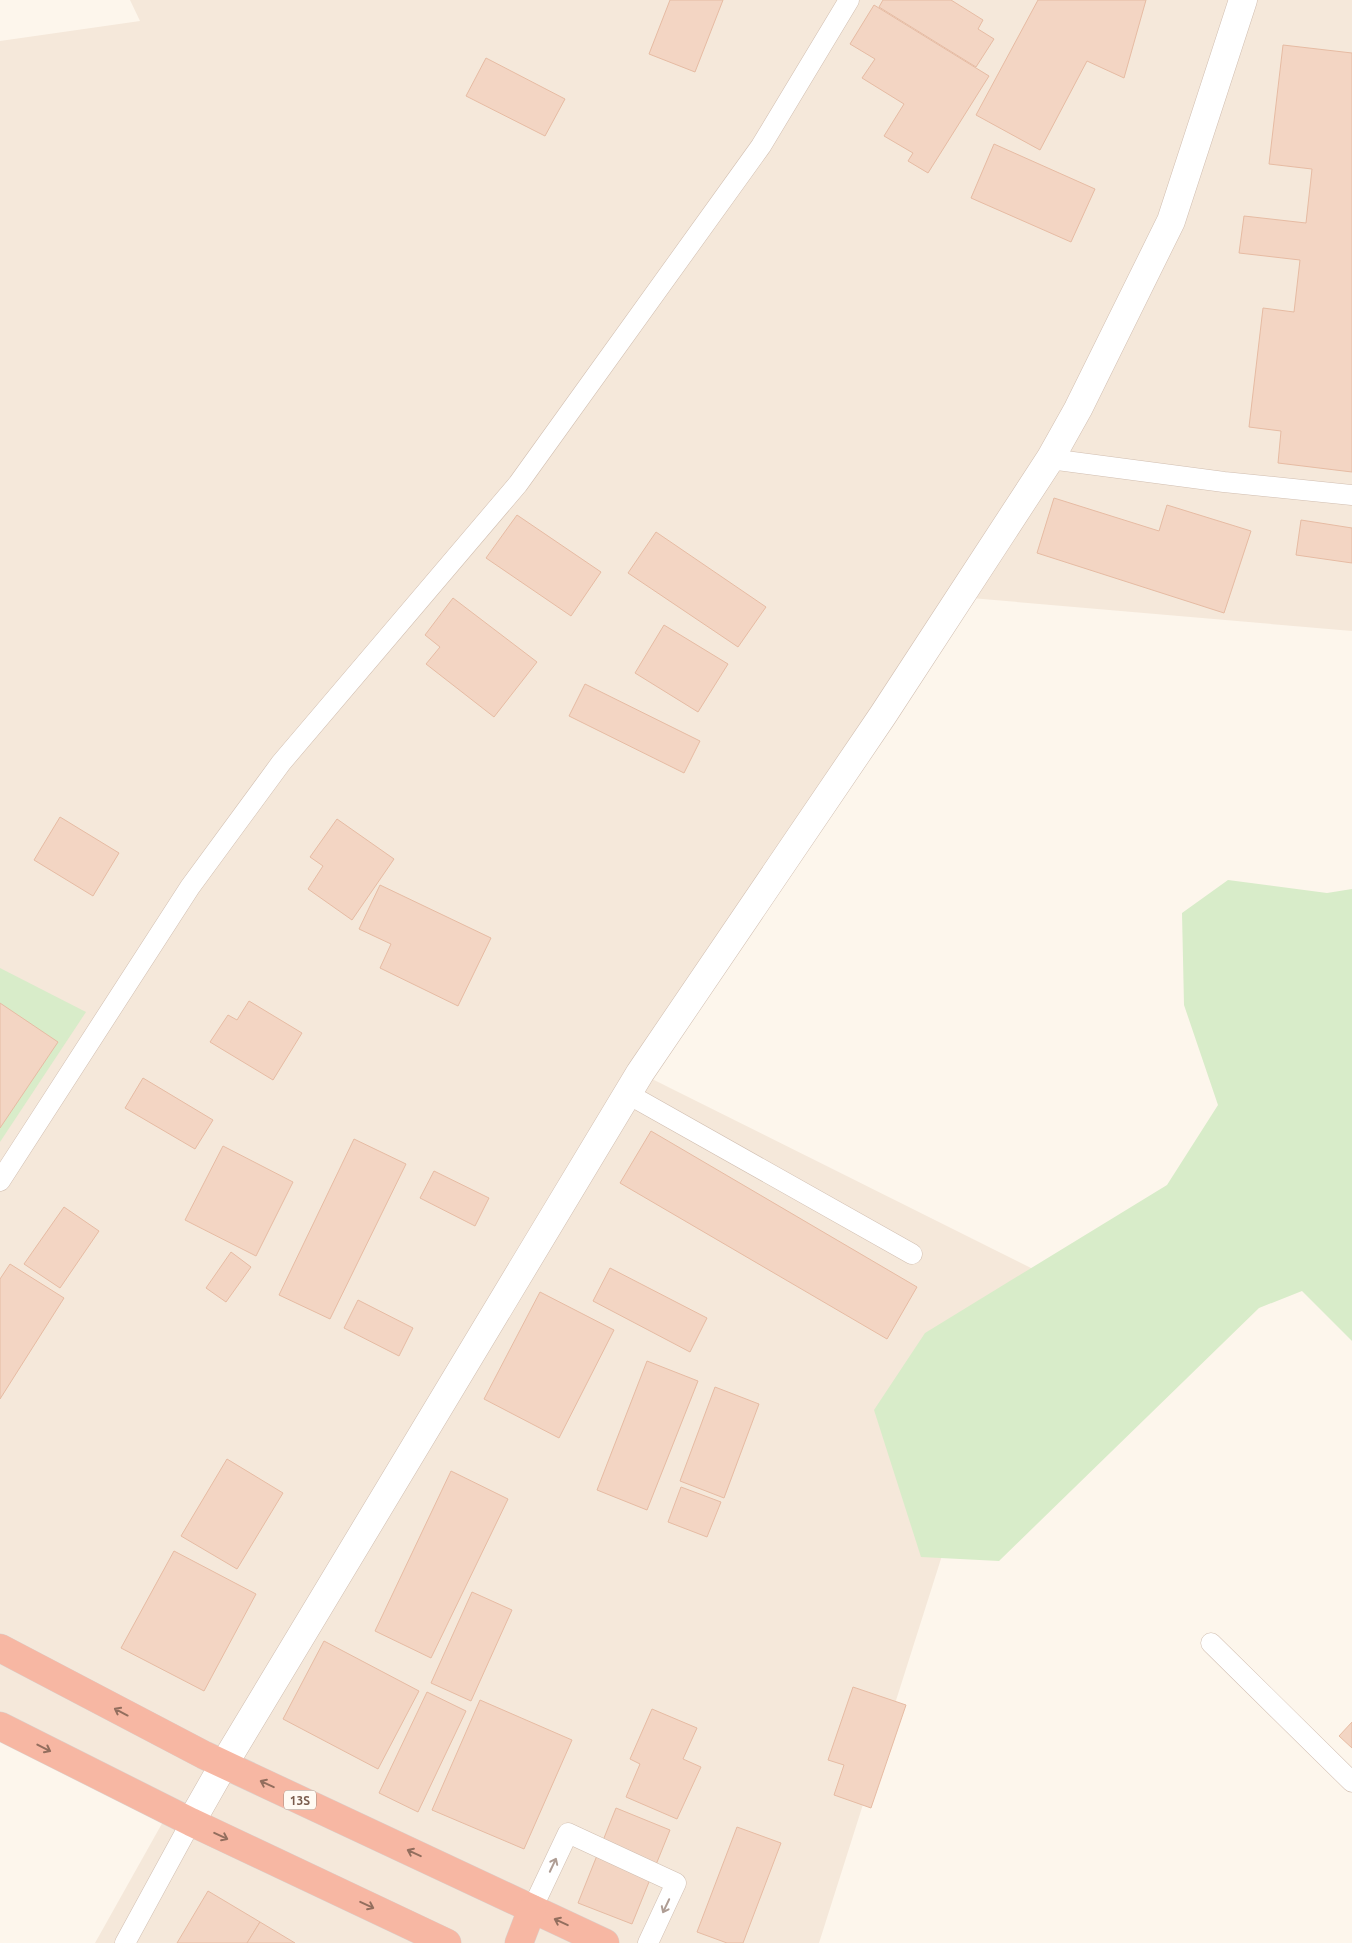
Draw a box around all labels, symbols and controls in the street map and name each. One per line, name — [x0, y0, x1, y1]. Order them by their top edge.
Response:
one-way arrow — [114, 1707, 129, 1717]
one-way arrow — [36, 1743, 51, 1753]
one-way arrow — [260, 1779, 275, 1788]
road number: 13S — [284, 1790, 316, 1810]
one-way arrow — [213, 1831, 228, 1841]
one-way arrow — [407, 1848, 422, 1857]
one-way arrow — [549, 1858, 558, 1873]
one-way arrow — [660, 1898, 670, 1913]
one-way arrow — [360, 1901, 375, 1911]
one-way arrow — [554, 1917, 569, 1927]

